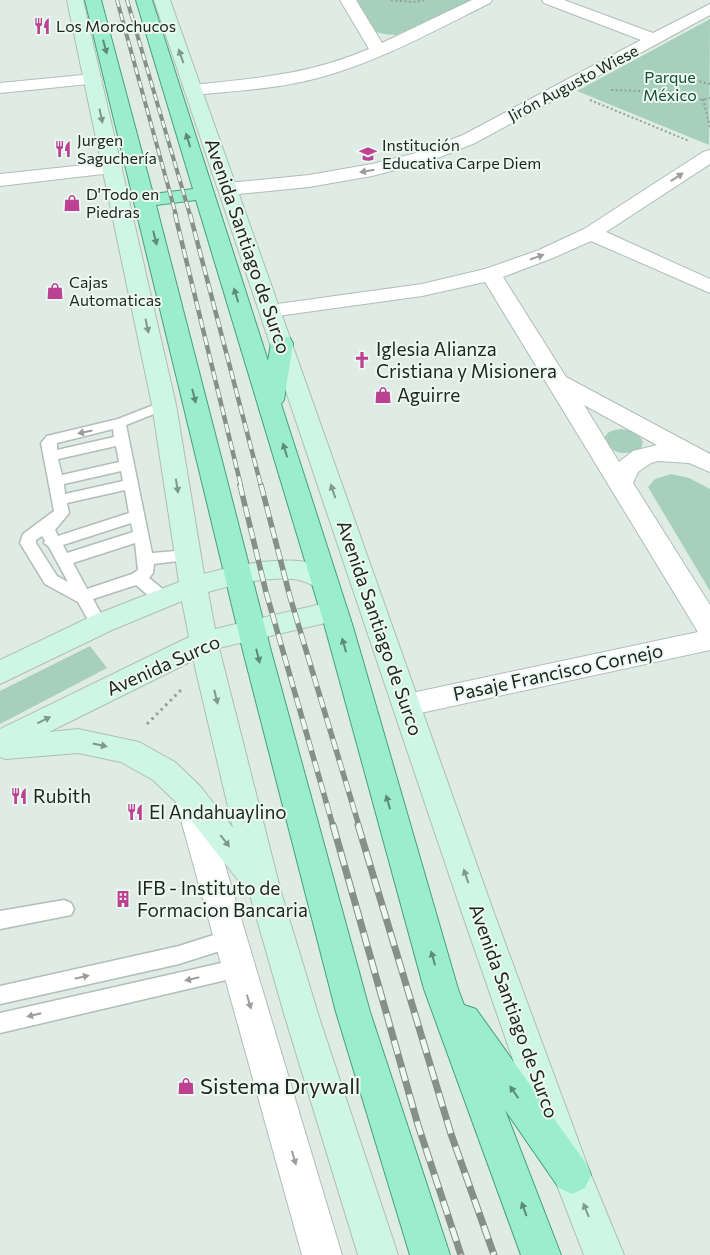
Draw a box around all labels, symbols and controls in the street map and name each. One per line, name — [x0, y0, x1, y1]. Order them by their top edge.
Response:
restaurant icon: Los Morochucos — [32, 16, 52, 36]
place label: Los Morochucos — [56, 16, 176, 35]
one-way arrow — [101, 40, 109, 55]
street label: Jirón Augusto Wiese — [504, 40, 641, 125]
one-way arrow — [177, 49, 184, 64]
park label: Parque México — [643, 67, 697, 104]
one-way arrow — [97, 108, 105, 123]
place label: Jurgen Saguchería — [77, 130, 157, 167]
one-way arrow — [183, 132, 191, 147]
street label: Avenida Santiago de Surco — [201, 135, 296, 357]
place label: Institución Educativa Carpe Diem — [382, 135, 541, 172]
restaurant icon: Jurgen Saguchería — [53, 139, 73, 159]
school or university icon: Institución Educativa Carpe Diem — [358, 144, 378, 164]
one-way arrow — [359, 167, 374, 175]
one-way arrow — [671, 172, 684, 182]
place label: D'Todo en Piedras — [86, 184, 159, 221]
shop icon: D'Todo en Piedras — [62, 193, 82, 213]
one-way arrow — [151, 231, 159, 246]
one-way arrow — [529, 253, 544, 261]
place label: Cajas Automaticas — [69, 272, 161, 309]
shop icon: Cajas Automaticas — [45, 281, 65, 301]
one-way arrow — [232, 287, 240, 302]
one-way arrow — [143, 318, 151, 334]
place label: Iglesia Alianza Cristiana y Misionera — [376, 337, 557, 382]
church icon: Iglesia Alianza Cristiana y Misionera — [352, 350, 372, 370]
place label: Aguirre — [397, 383, 460, 406]
shop icon: Aguirre — [373, 385, 393, 405]
one-way arrow — [190, 389, 198, 404]
one-way arrow — [77, 428, 92, 436]
one-way arrow — [280, 442, 288, 457]
one-way arrow — [173, 478, 181, 494]
one-way arrow — [328, 483, 336, 498]
street label: Avenida Santiago de Surco — [333, 517, 428, 739]
street label: Avenida Surco — [102, 629, 223, 700]
one-way arrow — [340, 638, 348, 653]
street label: Pasaje Francisco Cornejo — [451, 638, 665, 705]
one-way arrow — [254, 648, 262, 663]
one-way arrow — [212, 689, 220, 704]
one-way arrow — [37, 716, 51, 724]
one-way arrow — [93, 742, 109, 750]
place label: Rubith — [33, 784, 91, 807]
restaurant icon: Rubith — [9, 786, 29, 806]
one-way arrow — [384, 794, 392, 809]
place label: El Andahuaylino — [149, 800, 287, 823]
restaurant icon: El Andahuaylino — [125, 802, 145, 822]
one-way arrow — [220, 834, 230, 848]
one-way arrow — [461, 868, 469, 883]
place label: IFB - Instituto de Formacion Bancaria — [137, 876, 308, 921]
building icon: IFB - Instituto de Formacion Bancaria — [113, 889, 133, 909]
street label: Avenida Santiago de Surco — [465, 901, 564, 1121]
one-way arrow — [428, 950, 436, 965]
one-way arrow — [74, 973, 89, 981]
one-way arrow — [185, 975, 200, 983]
one-way arrow — [246, 995, 254, 1010]
one-way arrow — [26, 1011, 41, 1019]
place label: Sistema Drywall — [200, 1072, 360, 1099]
shop icon: Sistema Drywall — [176, 1076, 196, 1096]
one-way arrow — [509, 1086, 519, 1099]
one-way arrow — [291, 1151, 299, 1166]
one-way arrow — [519, 1202, 527, 1217]
one-way arrow — [582, 1202, 590, 1217]

